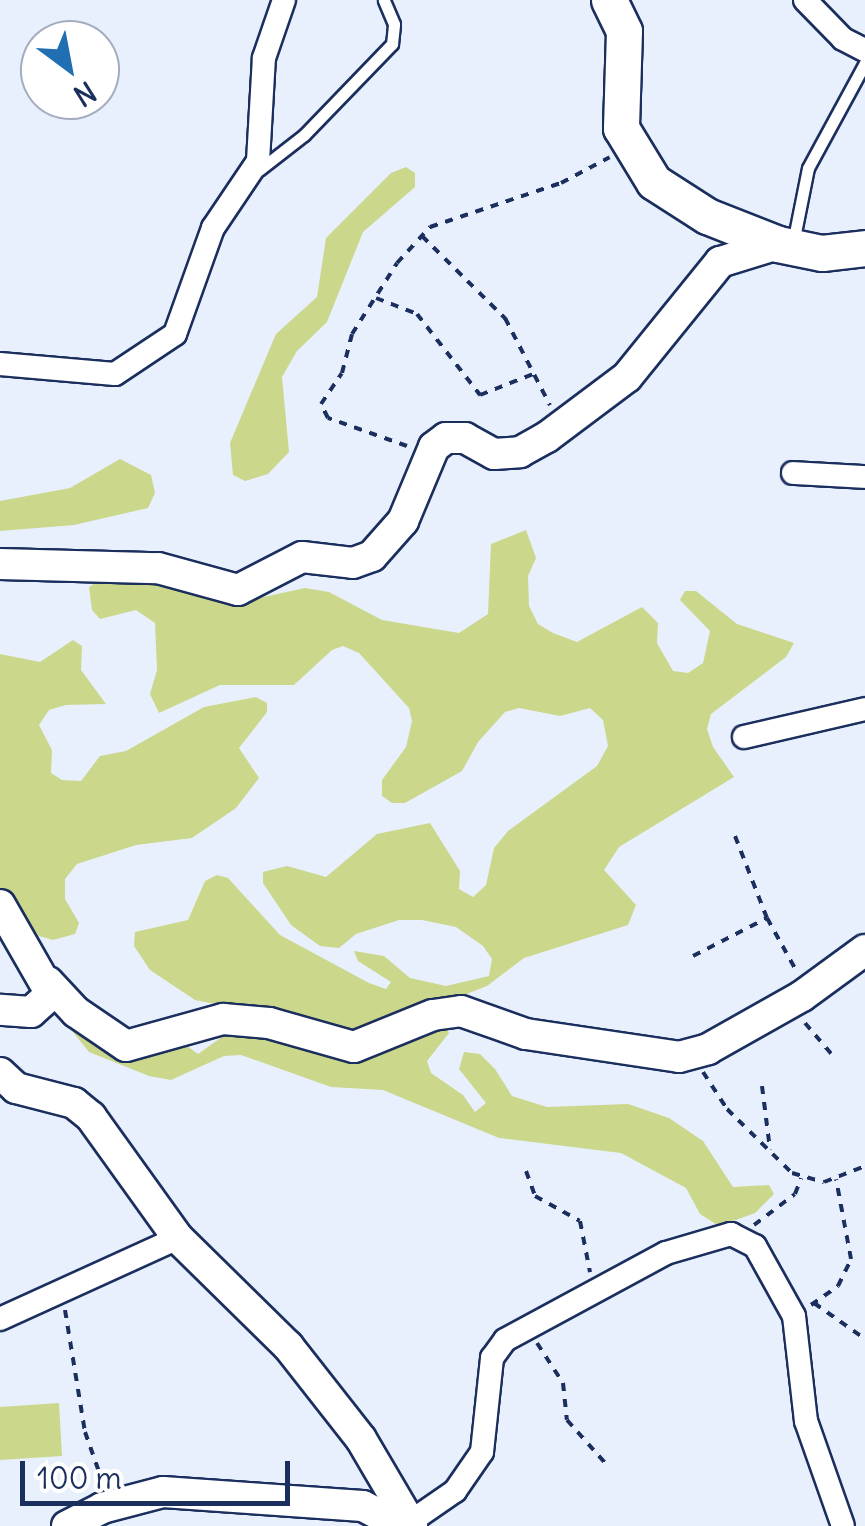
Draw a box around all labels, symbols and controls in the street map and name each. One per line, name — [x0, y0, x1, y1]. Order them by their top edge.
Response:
north arrow — [20, 20, 120, 120]
text: N — [67, 73, 103, 114]
scale bar — [25, 1441, 295, 1503]
text: 100 m — [37, 1459, 122, 1497]

